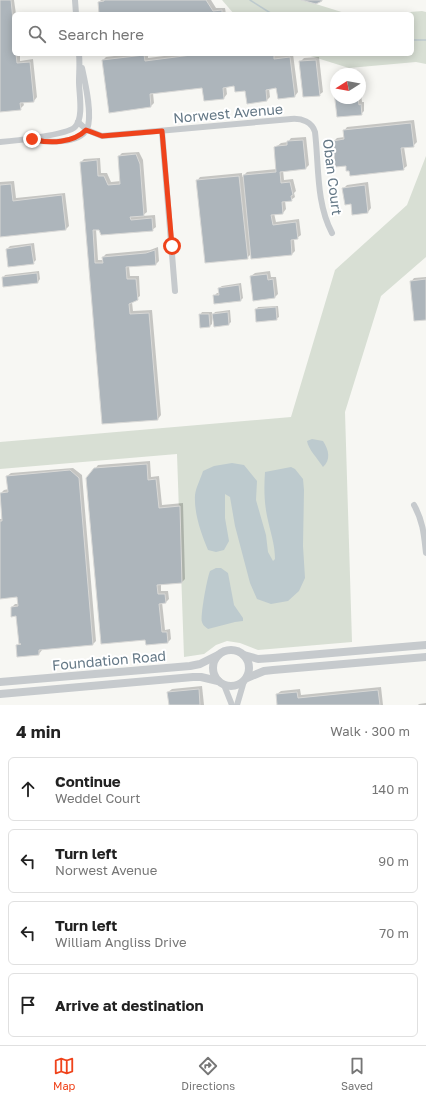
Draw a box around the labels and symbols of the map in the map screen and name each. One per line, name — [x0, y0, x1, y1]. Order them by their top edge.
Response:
north arrow — [330, 68, 366, 104]
street label: Norwest Avenue — [172, 100, 284, 126]
route end — [23, 130, 41, 148]
street label: Oban Court — [320, 138, 346, 216]
route start — [163, 237, 181, 255]
street label: Foundation Road — [51, 647, 167, 673]

